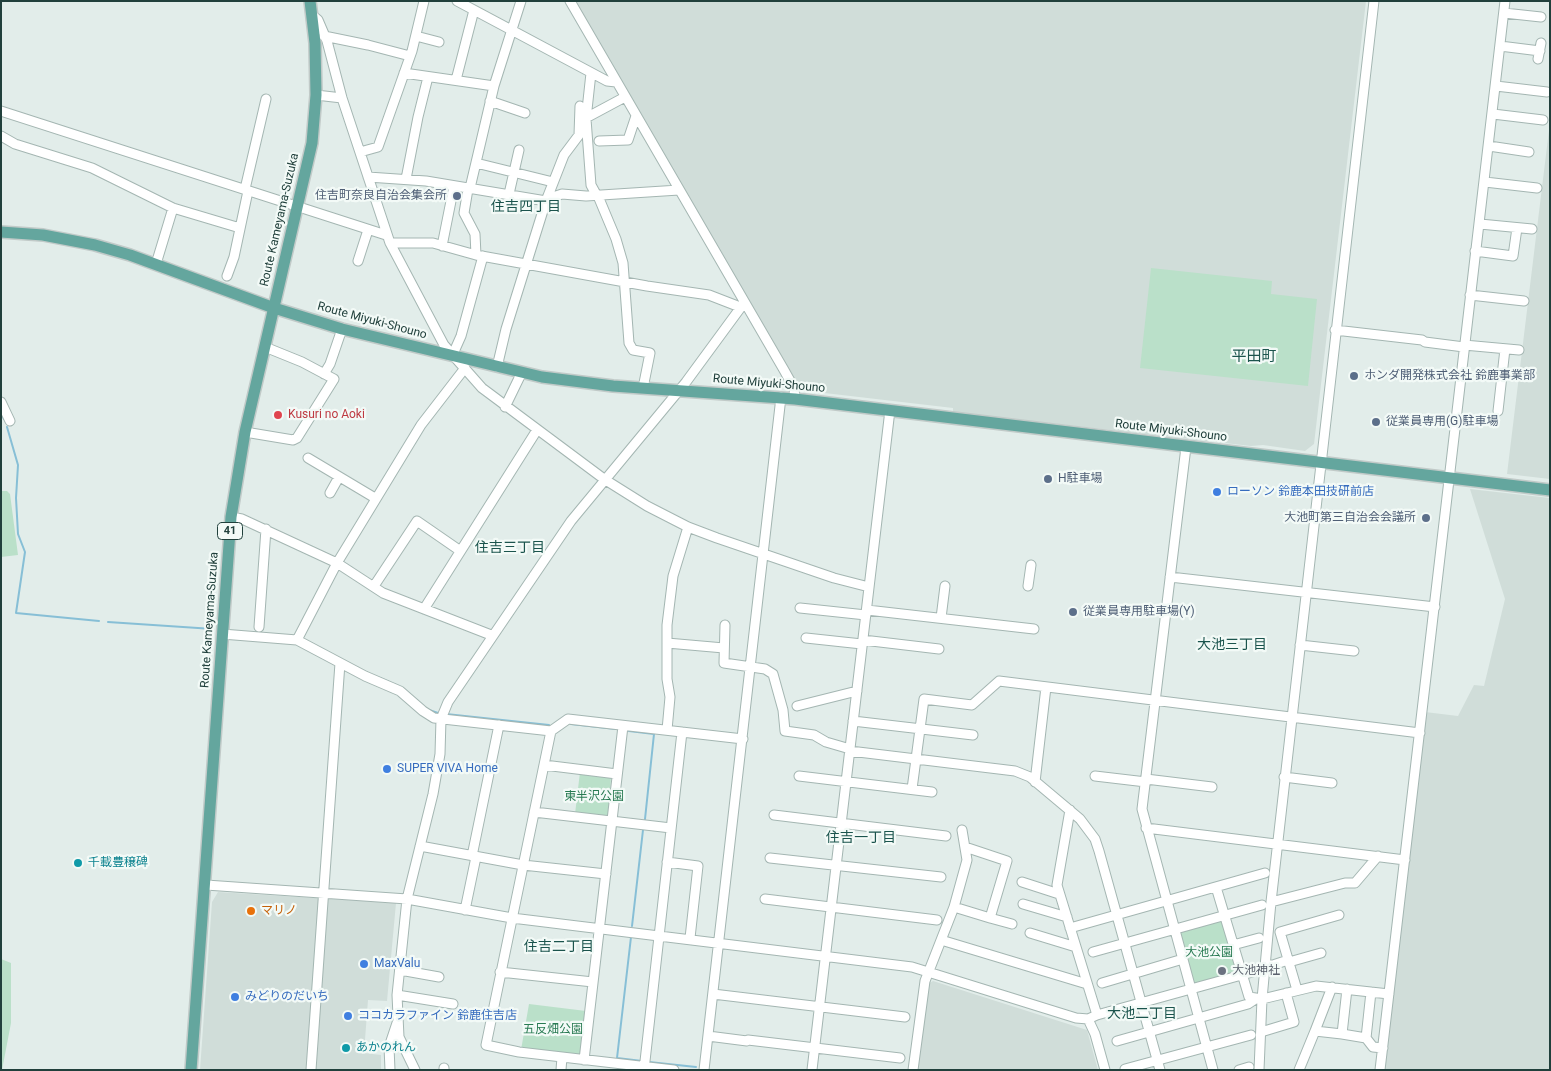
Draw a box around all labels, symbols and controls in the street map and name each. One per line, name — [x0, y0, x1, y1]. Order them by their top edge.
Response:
street label: Route Kameyama-Suzuka — [258, 152, 302, 288]
place label: 住吉町奈良自治会集会所 — [315, 189, 447, 203]
marker: 住吉町奈良自治会集会所 — [451, 190, 463, 202]
district label: 住吉四丁目 — [491, 199, 561, 215]
street label: Route Miyuki-Shouno — [316, 299, 428, 343]
district label: 平田町 — [1232, 348, 1276, 366]
place label: ホンダ開発株式会社 鈴鹿事業部 — [1364, 369, 1535, 383]
marker: ホンダ開発株式会社 鈴鹿事業部 — [1348, 370, 1360, 382]
street label: Route Miyuki-Shouno — [712, 372, 826, 396]
place label: Kusuri no Aoki — [288, 408, 365, 422]
marker: Kusuri no Aoki — [272, 409, 284, 421]
place label: 従業員専用(G)駐車場 — [1386, 415, 1498, 429]
marker: 従業員専用(G)駐車場 — [1370, 416, 1382, 428]
street label: Route Miyuki-Shouno — [1114, 417, 1228, 445]
place label: H駐車場 — [1058, 472, 1103, 486]
marker: H駐車場 — [1042, 473, 1054, 485]
place label: ローソン 鈴鹿本田技研前店 — [1227, 485, 1374, 499]
marker: ローソン 鈴鹿本田技研前店 — [1211, 486, 1223, 498]
place label: 大池町第三自治会会議所 — [1284, 511, 1416, 525]
marker: 大池町第三自治会会議所 — [1420, 512, 1432, 524]
road number: 41 — [218, 522, 242, 540]
district label: 住吉三丁目 — [475, 540, 545, 556]
street label: Route Kameyama-Suzuka — [198, 551, 222, 689]
place label: 従業員専用駐車場(Y) — [1083, 605, 1195, 619]
marker: 従業員専用駐車場(Y) — [1067, 606, 1079, 618]
district label: 大池三丁目 — [1197, 637, 1267, 653]
place label: SUPER VIVA Home — [397, 762, 498, 776]
marker: SUPER VIVA Home — [381, 763, 393, 775]
park label: 東半沢公園 — [564, 790, 624, 804]
district label: 住吉一丁目 — [826, 830, 896, 846]
place label: 千載豊穣碑 — [88, 856, 148, 870]
marker: 千載豊穣碑 — [72, 857, 84, 869]
place label: マリノ — [261, 904, 297, 918]
marker: マリノ — [245, 905, 257, 917]
district label: 住吉二丁目 — [524, 939, 594, 955]
park label: 大池公園 — [1185, 946, 1233, 960]
place label: MaxValu — [374, 957, 420, 971]
marker: MaxValu — [358, 958, 370, 970]
place label: 大池神社 — [1232, 964, 1280, 978]
marker: 大池神社 — [1216, 965, 1228, 977]
place label: みどりのだいち — [245, 990, 329, 1004]
marker: みどりのだいち — [229, 991, 241, 1003]
district label: 大池二丁目 — [1107, 1006, 1177, 1022]
place label: ココカラファイン 鈴鹿住吉店 — [358, 1009, 517, 1023]
marker: ココカラファイン 鈴鹿住吉店 — [342, 1010, 354, 1022]
park label: 五反畑公園 — [523, 1023, 583, 1037]
place label: あかのれん — [356, 1041, 416, 1055]
marker: あかのれん — [340, 1042, 352, 1054]

